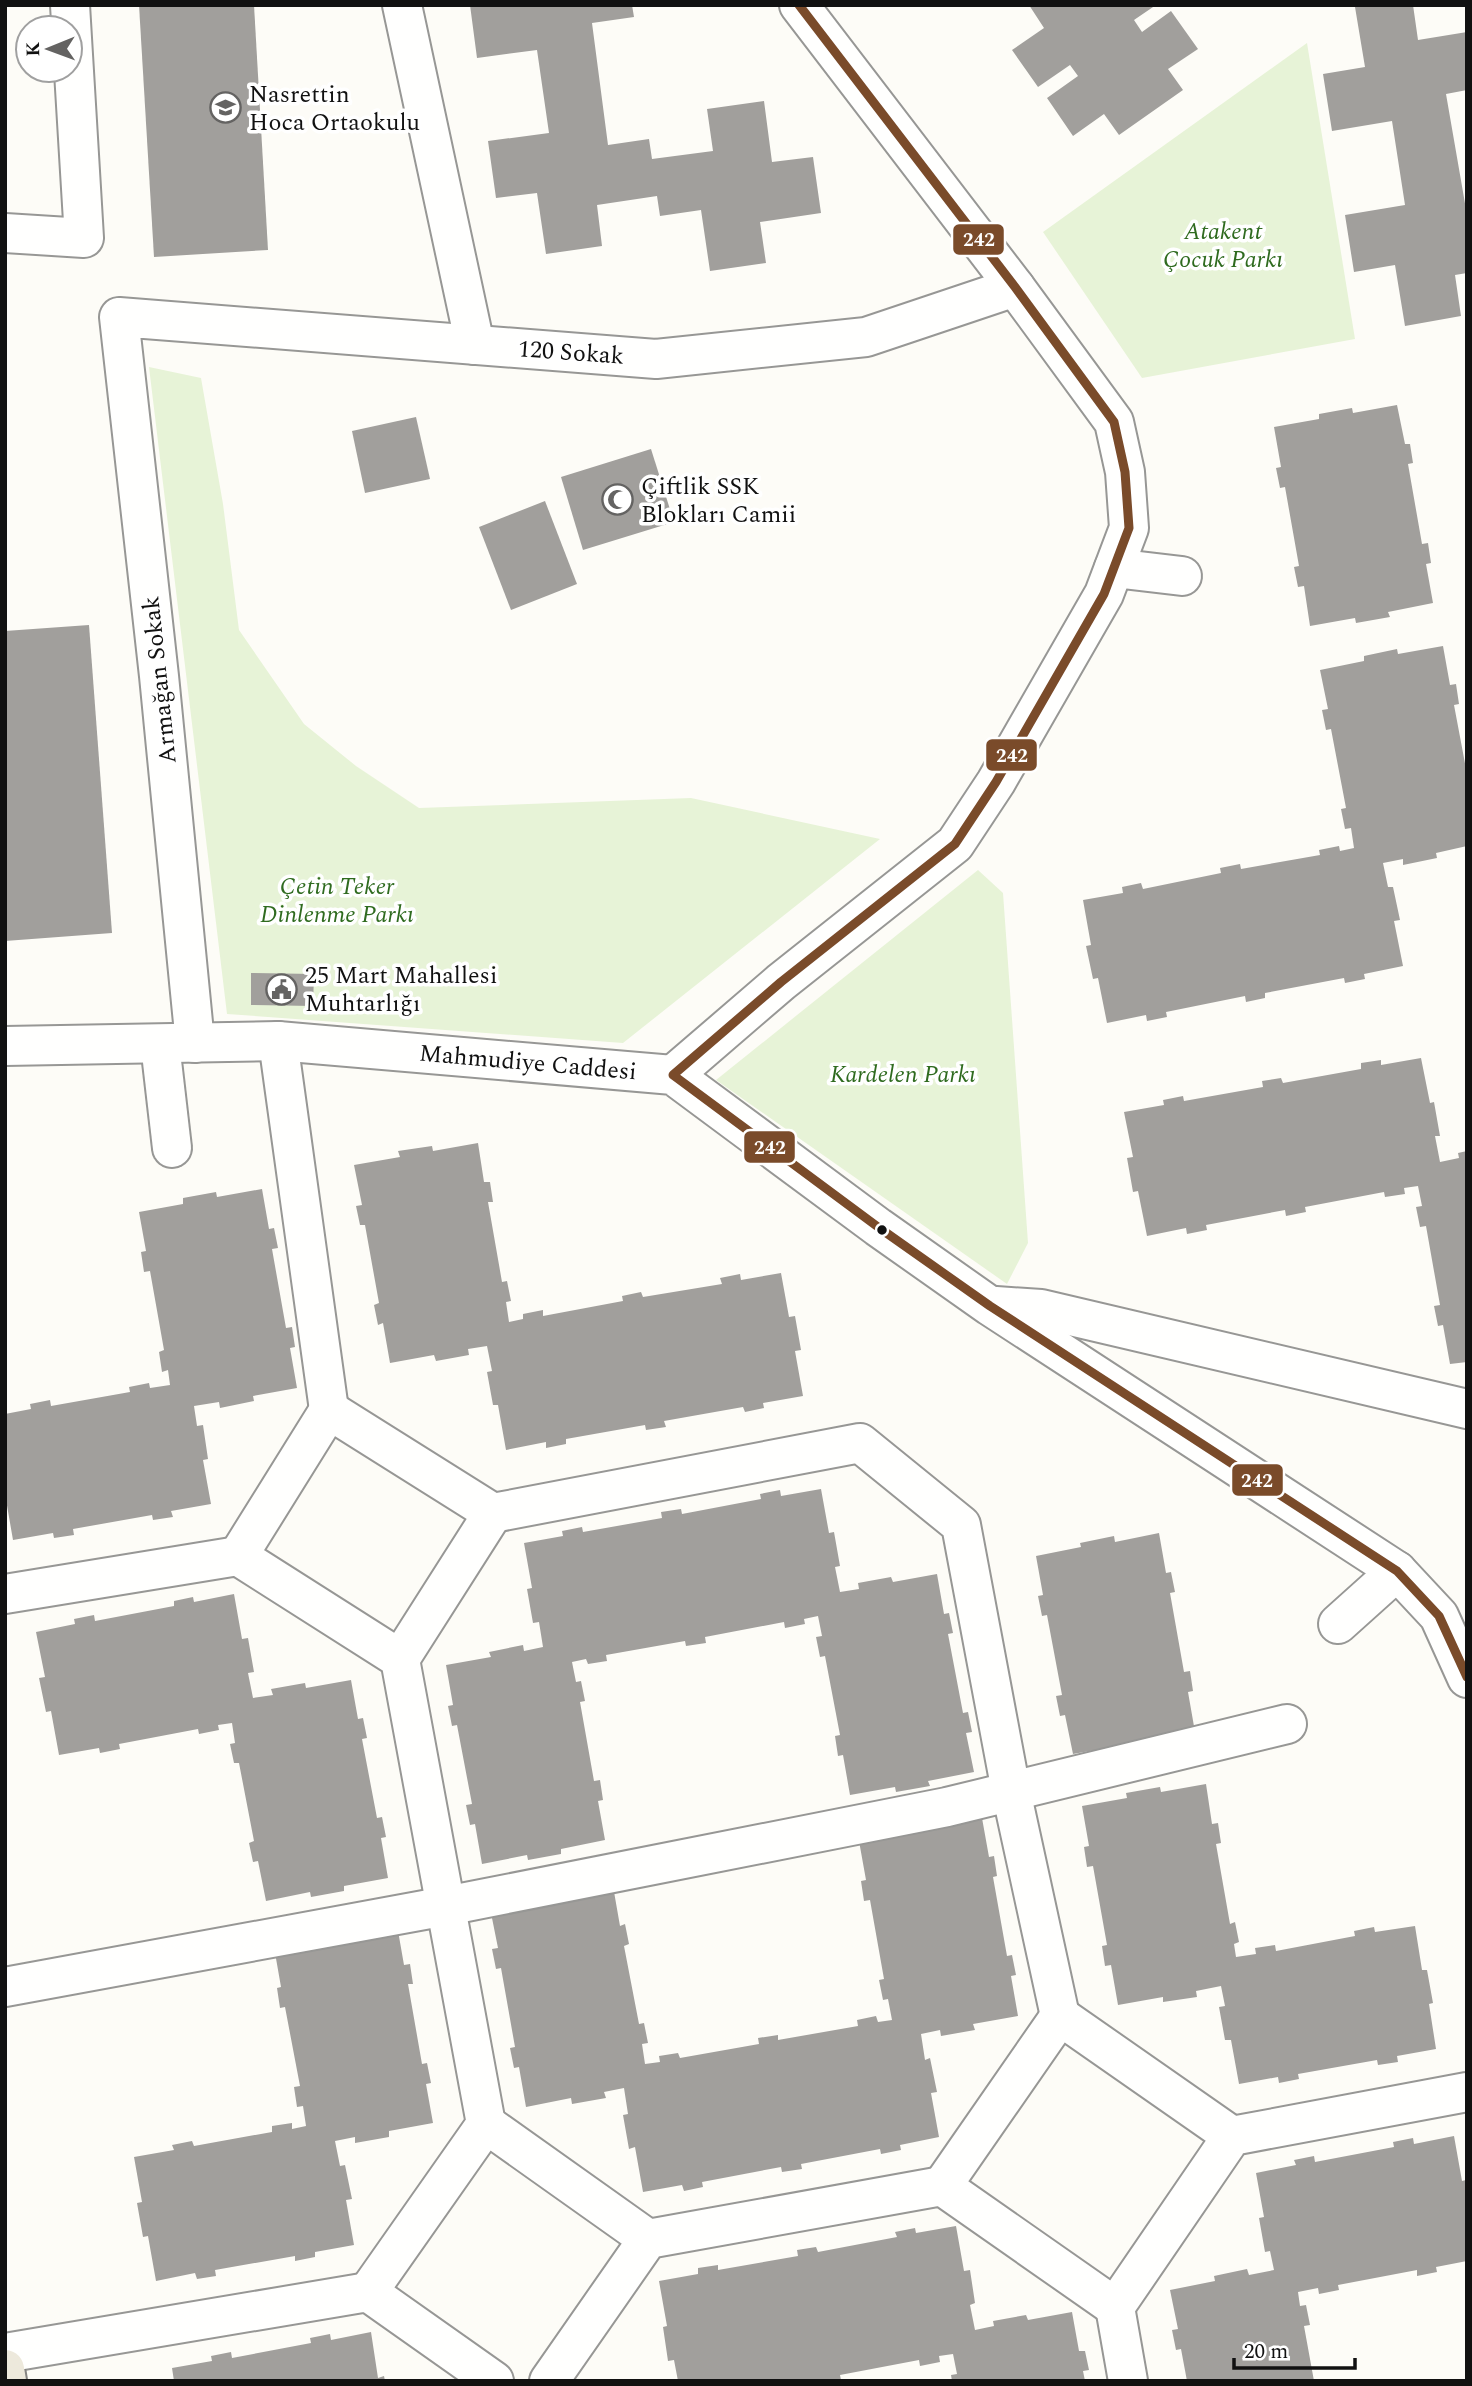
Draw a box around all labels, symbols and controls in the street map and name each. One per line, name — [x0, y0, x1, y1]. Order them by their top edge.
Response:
north arrow — [14, 14, 84, 84]
text: K — [19, 41, 48, 57]
place label: Nasrettin Hoca Ortaokulu — [249, 77, 420, 141]
school or university icon: Nasrettin Hoca Ortaokulu — [209, 91, 243, 125]
park label: Atakent Çocuk Parkı — [1163, 214, 1283, 278]
line badge: 242 — [952, 223, 1005, 256]
text: 242 — [963, 226, 995, 255]
street label: 120 Sokak — [517, 331, 625, 375]
place label: Çiftlik SSK Blokları Camii — [641, 469, 796, 533]
mosque icon: Çiftlik SSK Blokları Camii — [601, 483, 635, 517]
street label: Armağan Sokak — [133, 594, 187, 766]
line badge: 242 — [985, 738, 1038, 772]
text: 242 — [996, 742, 1028, 771]
park label: Çetin Teker Dinlenme Parkı — [260, 869, 414, 933]
place label: 25 Mart Mahallesi Muhtarlığı — [305, 958, 497, 1022]
public building icon: 25 Mart Mahallesi Muhtarlığı — [265, 972, 299, 1006]
street label: Mahmudiye Caddesi — [418, 1036, 638, 1090]
park label: Kardelen Parkı — [830, 1057, 976, 1093]
line badge: 242 — [743, 1130, 796, 1164]
text: 242 — [754, 1134, 786, 1163]
unlabelled marker — [875, 1223, 889, 1237]
line badge: 242 — [1231, 1463, 1284, 1497]
text: 242 — [1241, 1467, 1273, 1496]
scale bar — [1234, 2326, 1355, 2370]
text: 20 m — [1244, 2336, 1288, 2368]

